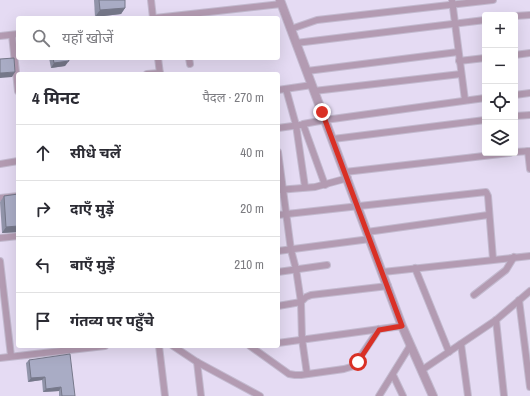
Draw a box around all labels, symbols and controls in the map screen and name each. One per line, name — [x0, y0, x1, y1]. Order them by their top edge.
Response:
map controls — [482, 12, 518, 156]
button: + — [482, 12, 518, 48]
search box — [16, 16, 280, 60]
icon: search — [30, 27, 52, 49]
text: यहाँ खोजें — [62, 27, 113, 48]
button: − — [482, 48, 518, 84]
button: locate — [482, 84, 518, 120]
text: 4 मिनट — [32, 86, 79, 109]
text: पैदल · 270 m — [202, 89, 264, 106]
route end — [313, 103, 331, 121]
button: layers — [482, 120, 518, 156]
icon: ahead — [32, 142, 54, 164]
text: सीधे चलें — [70, 142, 121, 163]
text: 40 m — [240, 144, 264, 161]
icon: right — [32, 198, 54, 220]
text: दाएँ मुड़ें — [70, 198, 114, 219]
text: 20 m — [240, 200, 264, 217]
icon: left — [32, 254, 54, 276]
text: बाएँ मुड़ें — [70, 254, 115, 275]
text: 210 m — [234, 256, 264, 273]
icon: arrive — [32, 310, 54, 332]
text: गंतव्य पर पहुँचे — [70, 310, 154, 331]
route start — [349, 353, 367, 371]

